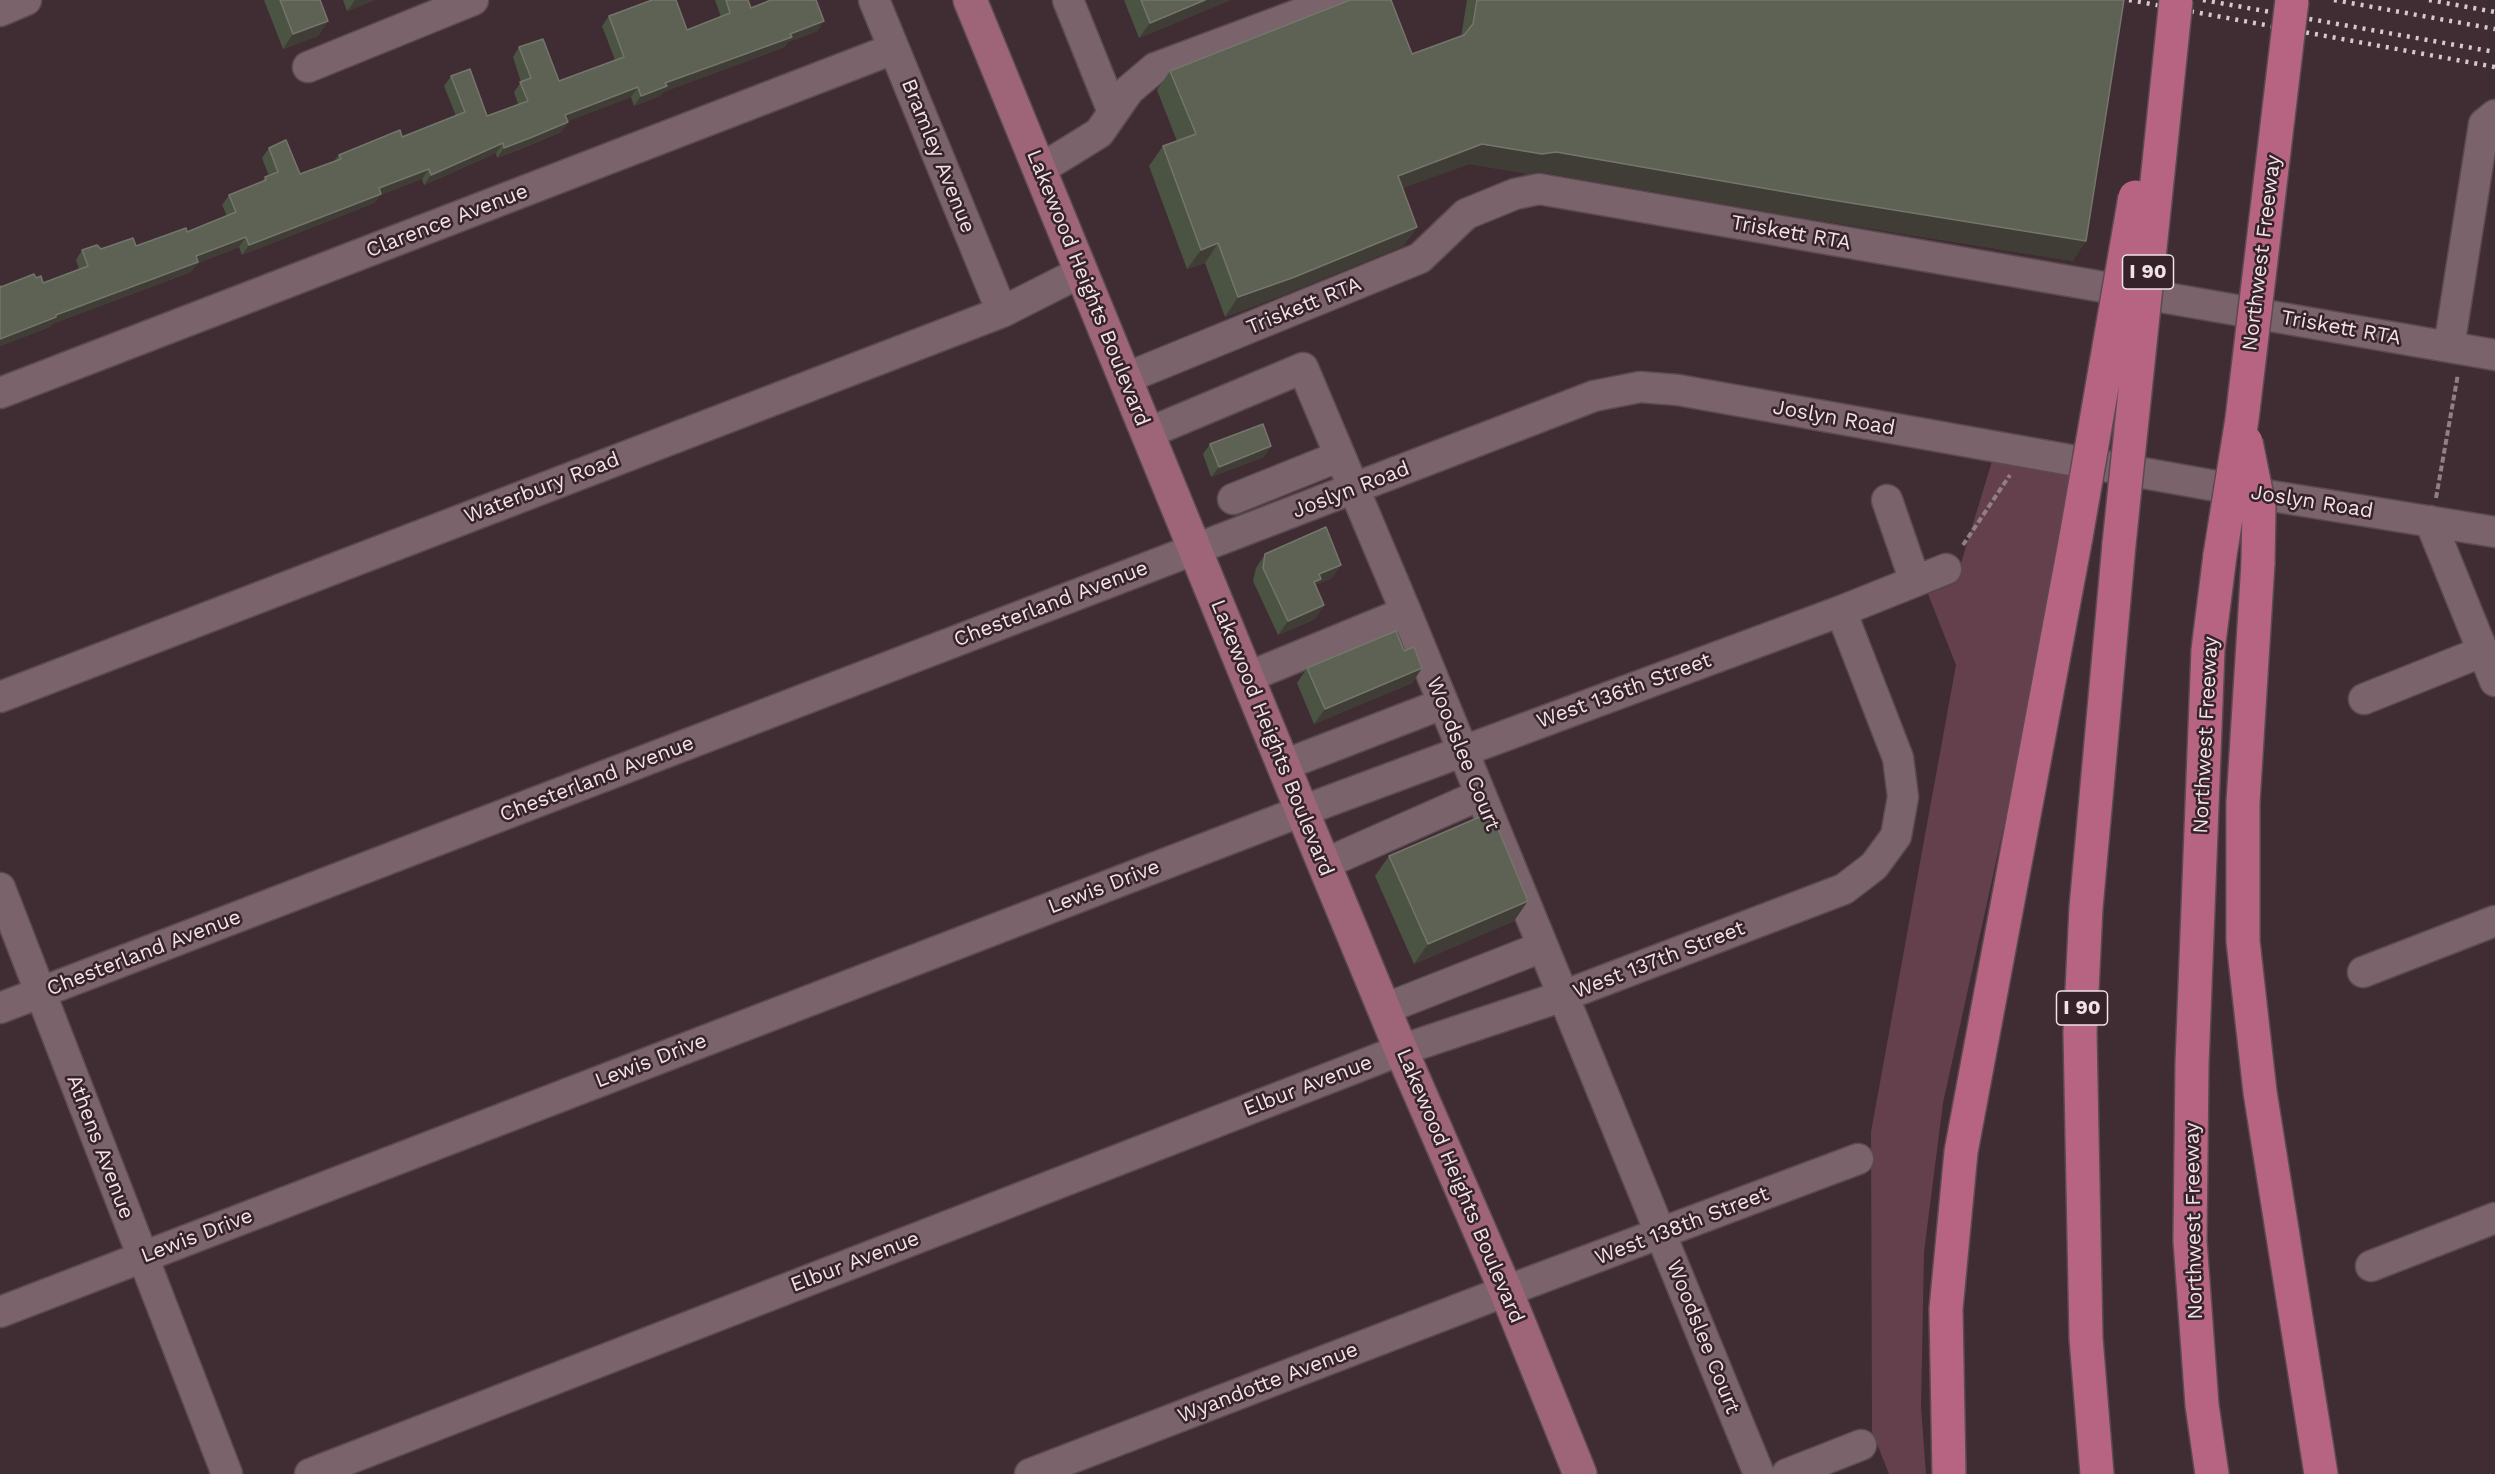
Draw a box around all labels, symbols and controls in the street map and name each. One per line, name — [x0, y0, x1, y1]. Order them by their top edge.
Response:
street label: Bramley Avenue — [896, 75, 980, 237]
street label: Lakewood Heights Boulevard — [1021, 146, 1155, 430]
street label: Northwest Freeway — [2237, 154, 2287, 352]
street label: Clarence Avenue — [362, 179, 532, 263]
street label: Triskett RTA — [1729, 210, 1853, 256]
road number: I 90 — [2122, 255, 2174, 289]
street label: Triskett RTA — [1243, 272, 1365, 340]
street label: Triskett RTA — [2279, 305, 2403, 351]
street label: Joslyn Road — [1771, 395, 1897, 441]
street label: Waterbury Road — [461, 447, 623, 529]
street label: Joslyn Road — [1289, 456, 1413, 524]
street label: Joslyn Road — [2249, 480, 2375, 524]
street label: Chesterland Avenue — [950, 555, 1152, 653]
street label: Lakewood Heights Boulevard — [1205, 596, 1339, 880]
street label: Northwest Freeway — [2188, 636, 2224, 834]
street label: West 136th Street — [1533, 648, 1715, 734]
street label: Woodslee Court — [1421, 674, 1505, 834]
street label: Chesterland Avenue — [496, 730, 698, 828]
street label: Lewis Drive — [1045, 854, 1163, 920]
street label: Chesterland Avenue — [43, 904, 245, 1002]
street label: West 137th Street — [1569, 916, 1749, 1004]
road number: I 90 — [2056, 991, 2108, 1025]
street label: Lewis Drive — [592, 1028, 710, 1094]
street label: Lakewood Heights Boulevard — [1391, 1045, 1529, 1327]
street label: Elbur Avenue — [1240, 1050, 1376, 1122]
street label: Athens Avenue — [61, 1071, 139, 1223]
street label: Northwest Freeway — [2180, 1122, 2208, 1320]
street label: West 138th Street — [1592, 1181, 1772, 1271]
street label: Lewis Drive — [138, 1203, 256, 1269]
street label: Elbur Avenue — [787, 1226, 923, 1298]
street label: Woodslee Court — [1661, 1257, 1745, 1417]
street label: Wyandotte Avenue — [1174, 1337, 1362, 1429]

